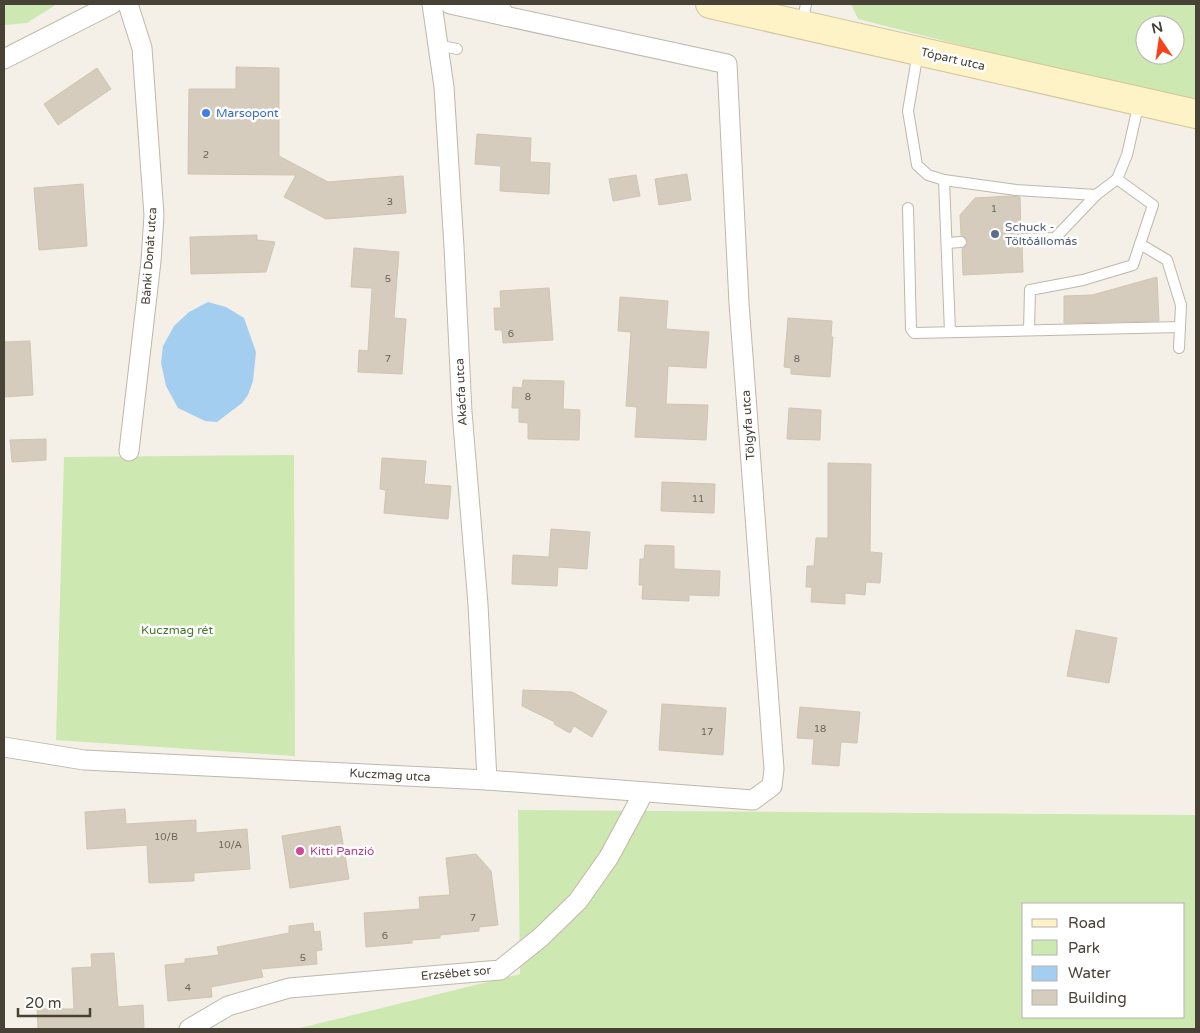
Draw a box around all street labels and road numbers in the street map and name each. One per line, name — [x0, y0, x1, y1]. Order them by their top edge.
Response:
street label: Tópart utca — [920, 45, 986, 73]
street label: Bánki Donát utca — [139, 207, 159, 305]
street label: Akácfa utca — [452, 358, 470, 426]
street label: Tölgyfa utca — [739, 390, 757, 460]
street label: Kuczmag utca — [349, 766, 431, 784]
street label: Erzsébet sor — [420, 963, 492, 983]

